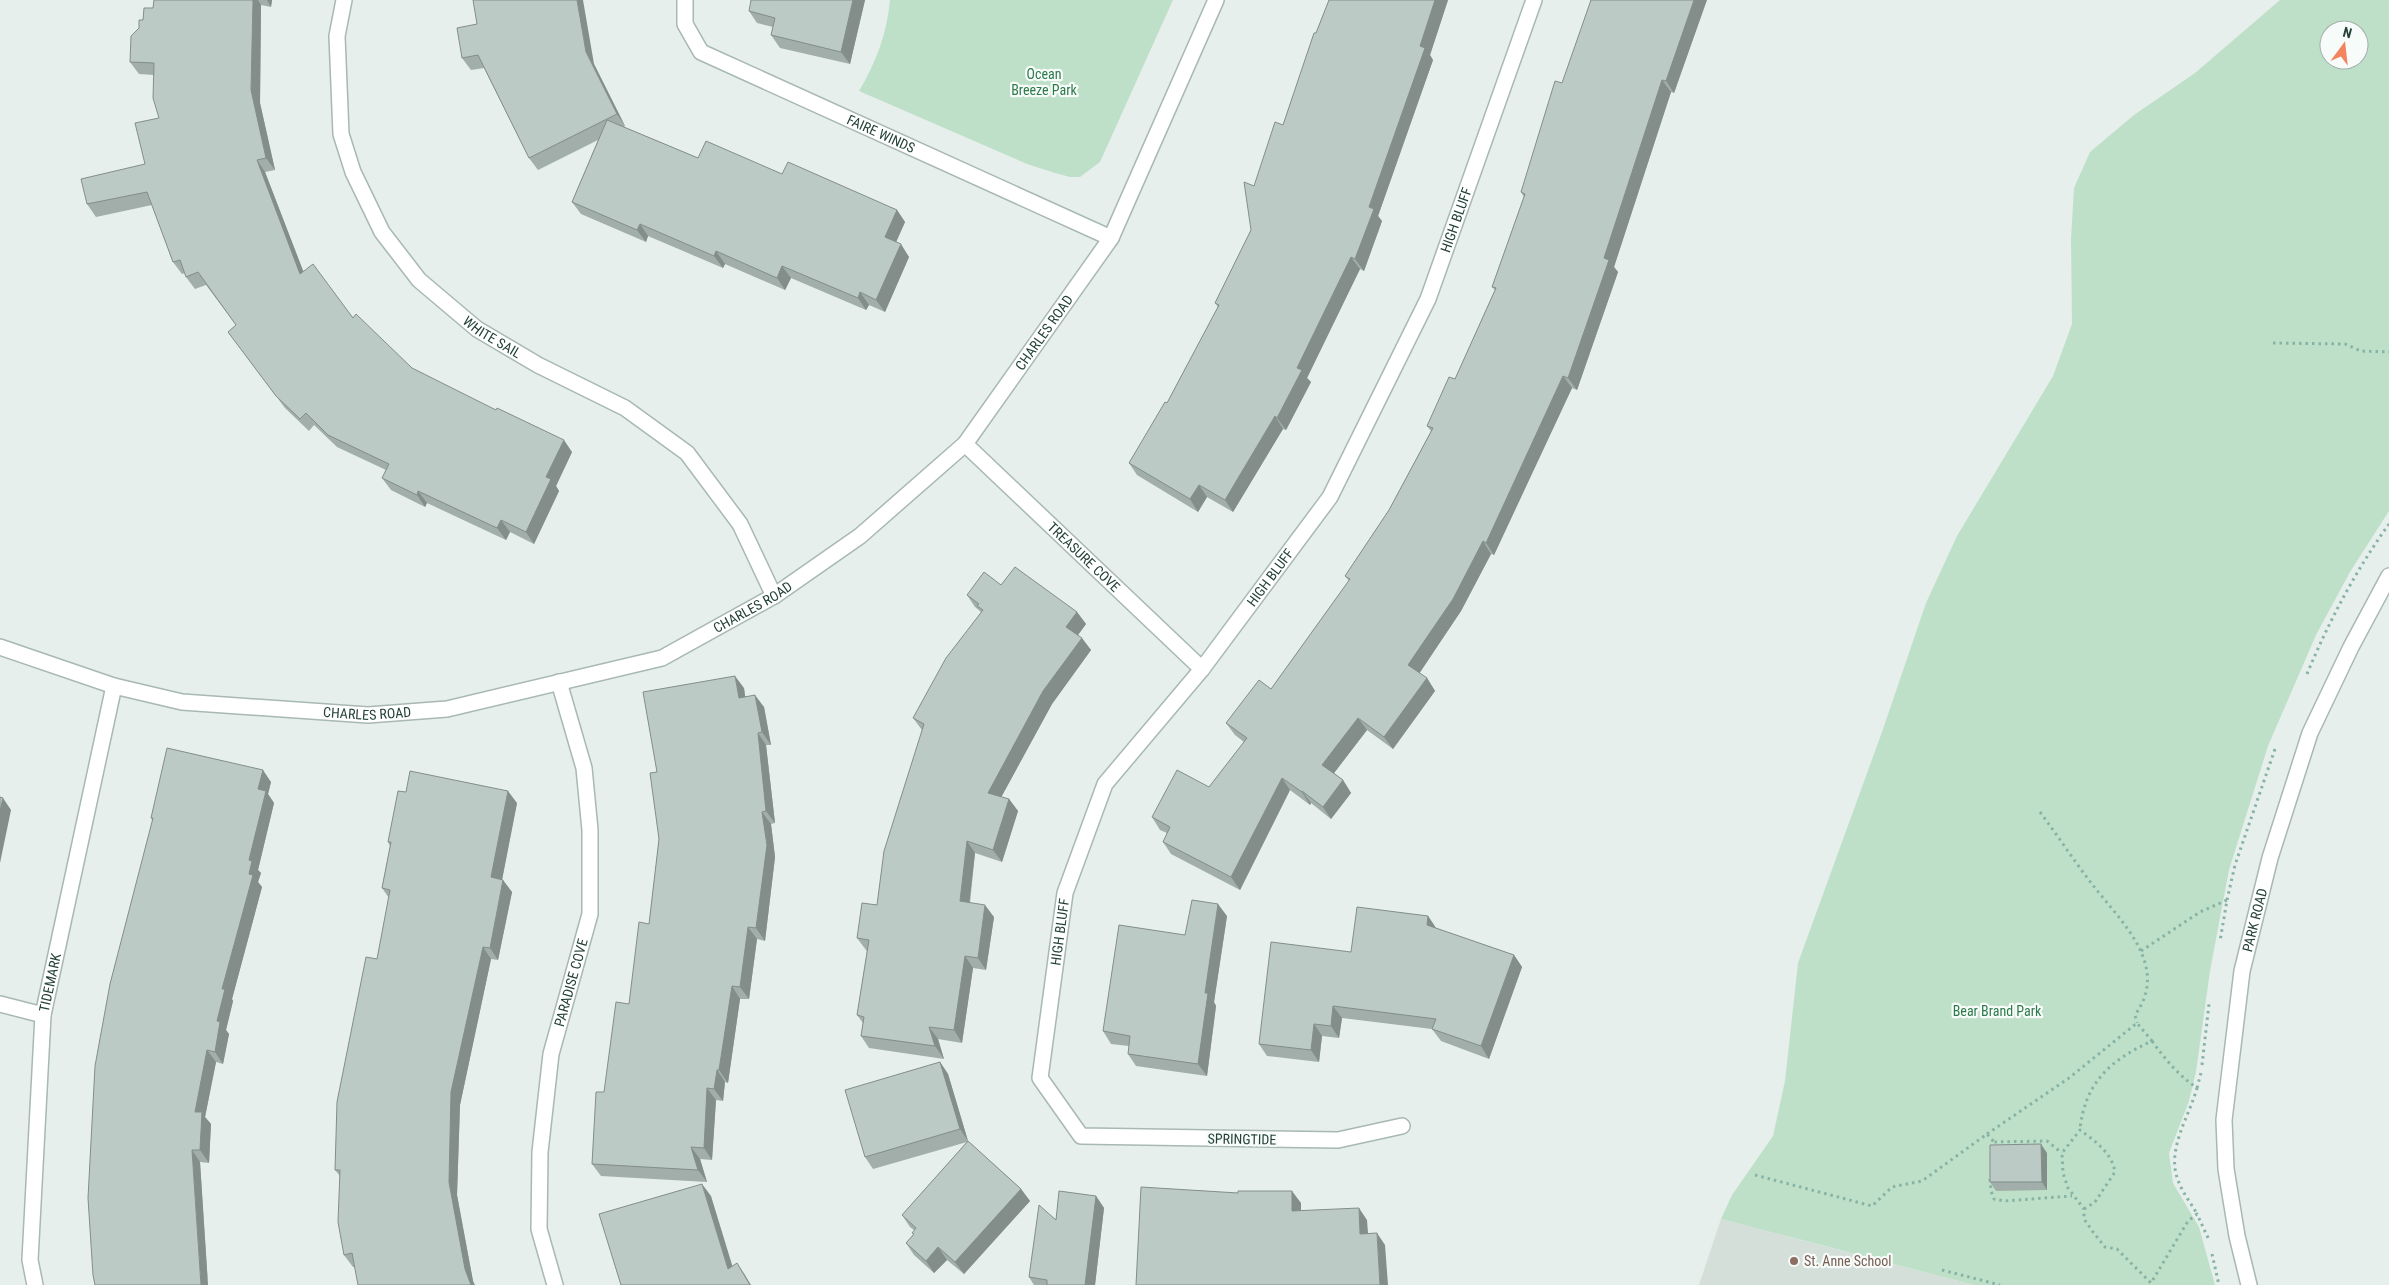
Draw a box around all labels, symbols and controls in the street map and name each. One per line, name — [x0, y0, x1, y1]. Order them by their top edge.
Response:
north arrow — [2319, 20, 2369, 70]
text: N — [2341, 24, 2354, 41]
park label: Ocean Breeze Park — [1011, 66, 1078, 98]
street label: FAIRE WINDS — [845, 111, 918, 156]
street label: HIGH BLUFF — [1437, 185, 1475, 255]
street label: CHARLES ROAD — [1012, 292, 1076, 373]
street label: WHITE SAIL — [460, 313, 524, 361]
street label: TREASURE COVE — [1044, 519, 1123, 595]
street label: HIGH BLUFF — [1244, 545, 1297, 609]
street label: CHARLES ROAD — [711, 578, 795, 636]
street label: CHARLES ROAD — [323, 704, 412, 723]
street label: PARK ROAD — [2239, 887, 2270, 953]
street label: HIGH BLUFF — [1047, 897, 1072, 967]
street label: PARADISE COVE — [551, 937, 591, 1028]
street label: TIDEMARK — [36, 951, 64, 1013]
park label: Bear Brand Park — [1953, 1003, 2042, 1019]
street label: SPRINGTIDE — [1208, 1130, 1276, 1148]
place label: St. Anne School — [1804, 1253, 1891, 1269]
marker: St. Anne School — [1788, 1255, 1800, 1267]

